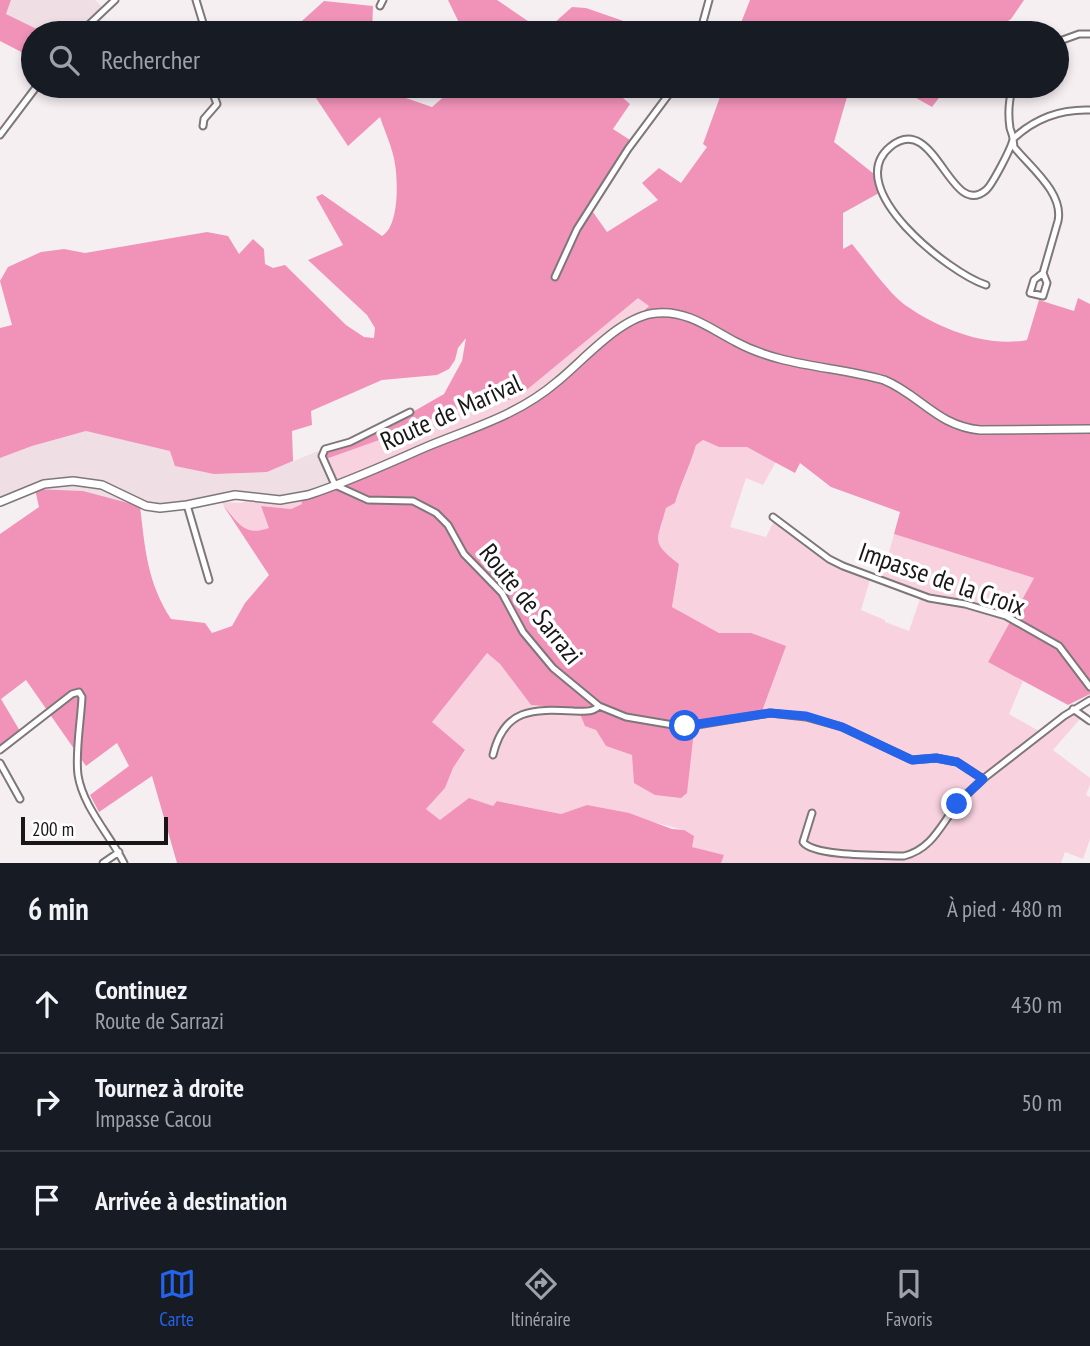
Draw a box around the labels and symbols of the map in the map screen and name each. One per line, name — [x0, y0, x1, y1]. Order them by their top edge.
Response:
street label: Route de Marival — [375, 366, 526, 457]
street label: Impasse de la Croix — [854, 535, 1030, 623]
street label: Route de Sarrazi — [473, 537, 590, 671]
route start — [669, 710, 700, 741]
route end — [941, 788, 972, 819]
scale bar — [21, 814, 168, 846]

